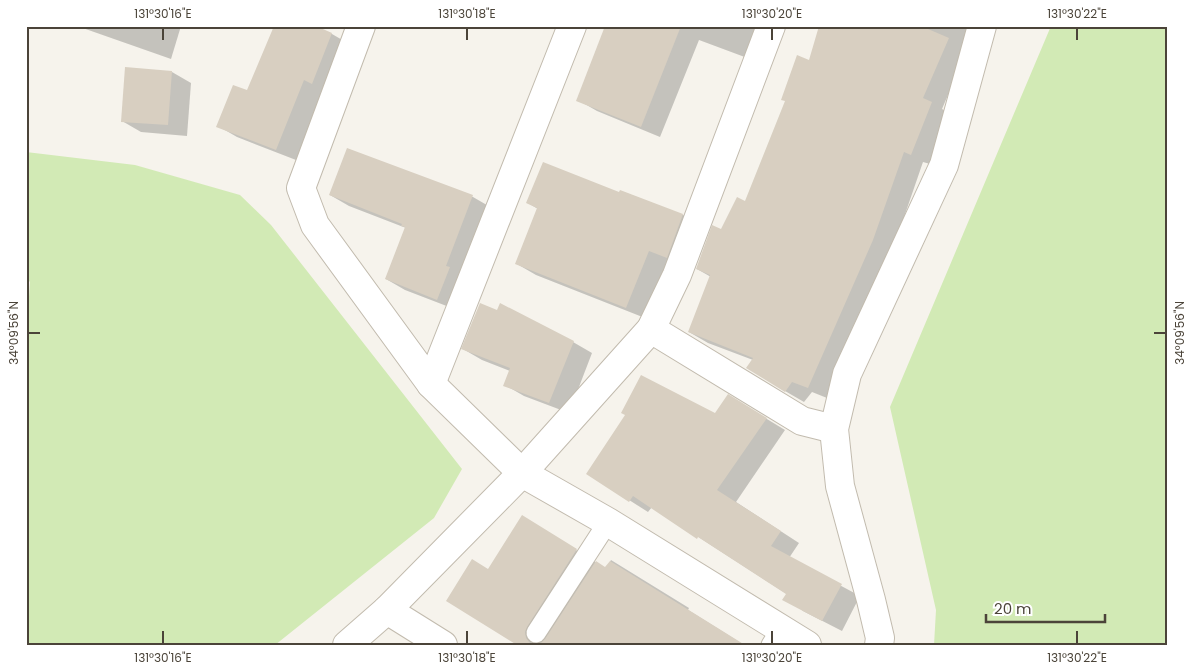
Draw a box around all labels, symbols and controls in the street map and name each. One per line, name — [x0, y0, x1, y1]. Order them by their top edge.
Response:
text: 131°30'16"E — [134, 5, 192, 22]
text: 131°30'18"E — [438, 5, 496, 22]
text: 131°30'20"E — [742, 5, 802, 22]
text: 131°30'22"E — [1047, 5, 1107, 22]
text: 34°09'56"N — [5, 301, 22, 365]
text: 34°09'56"N — [1171, 301, 1188, 365]
scale bar — [986, 591, 1105, 623]
text: 20 m — [994, 598, 1032, 619]
text: 131°30'16"E — [134, 649, 192, 666]
text: 131°30'18"E — [438, 649, 496, 666]
text: 131°30'20"E — [742, 649, 802, 666]
text: 131°30'22"E — [1047, 649, 1107, 666]

